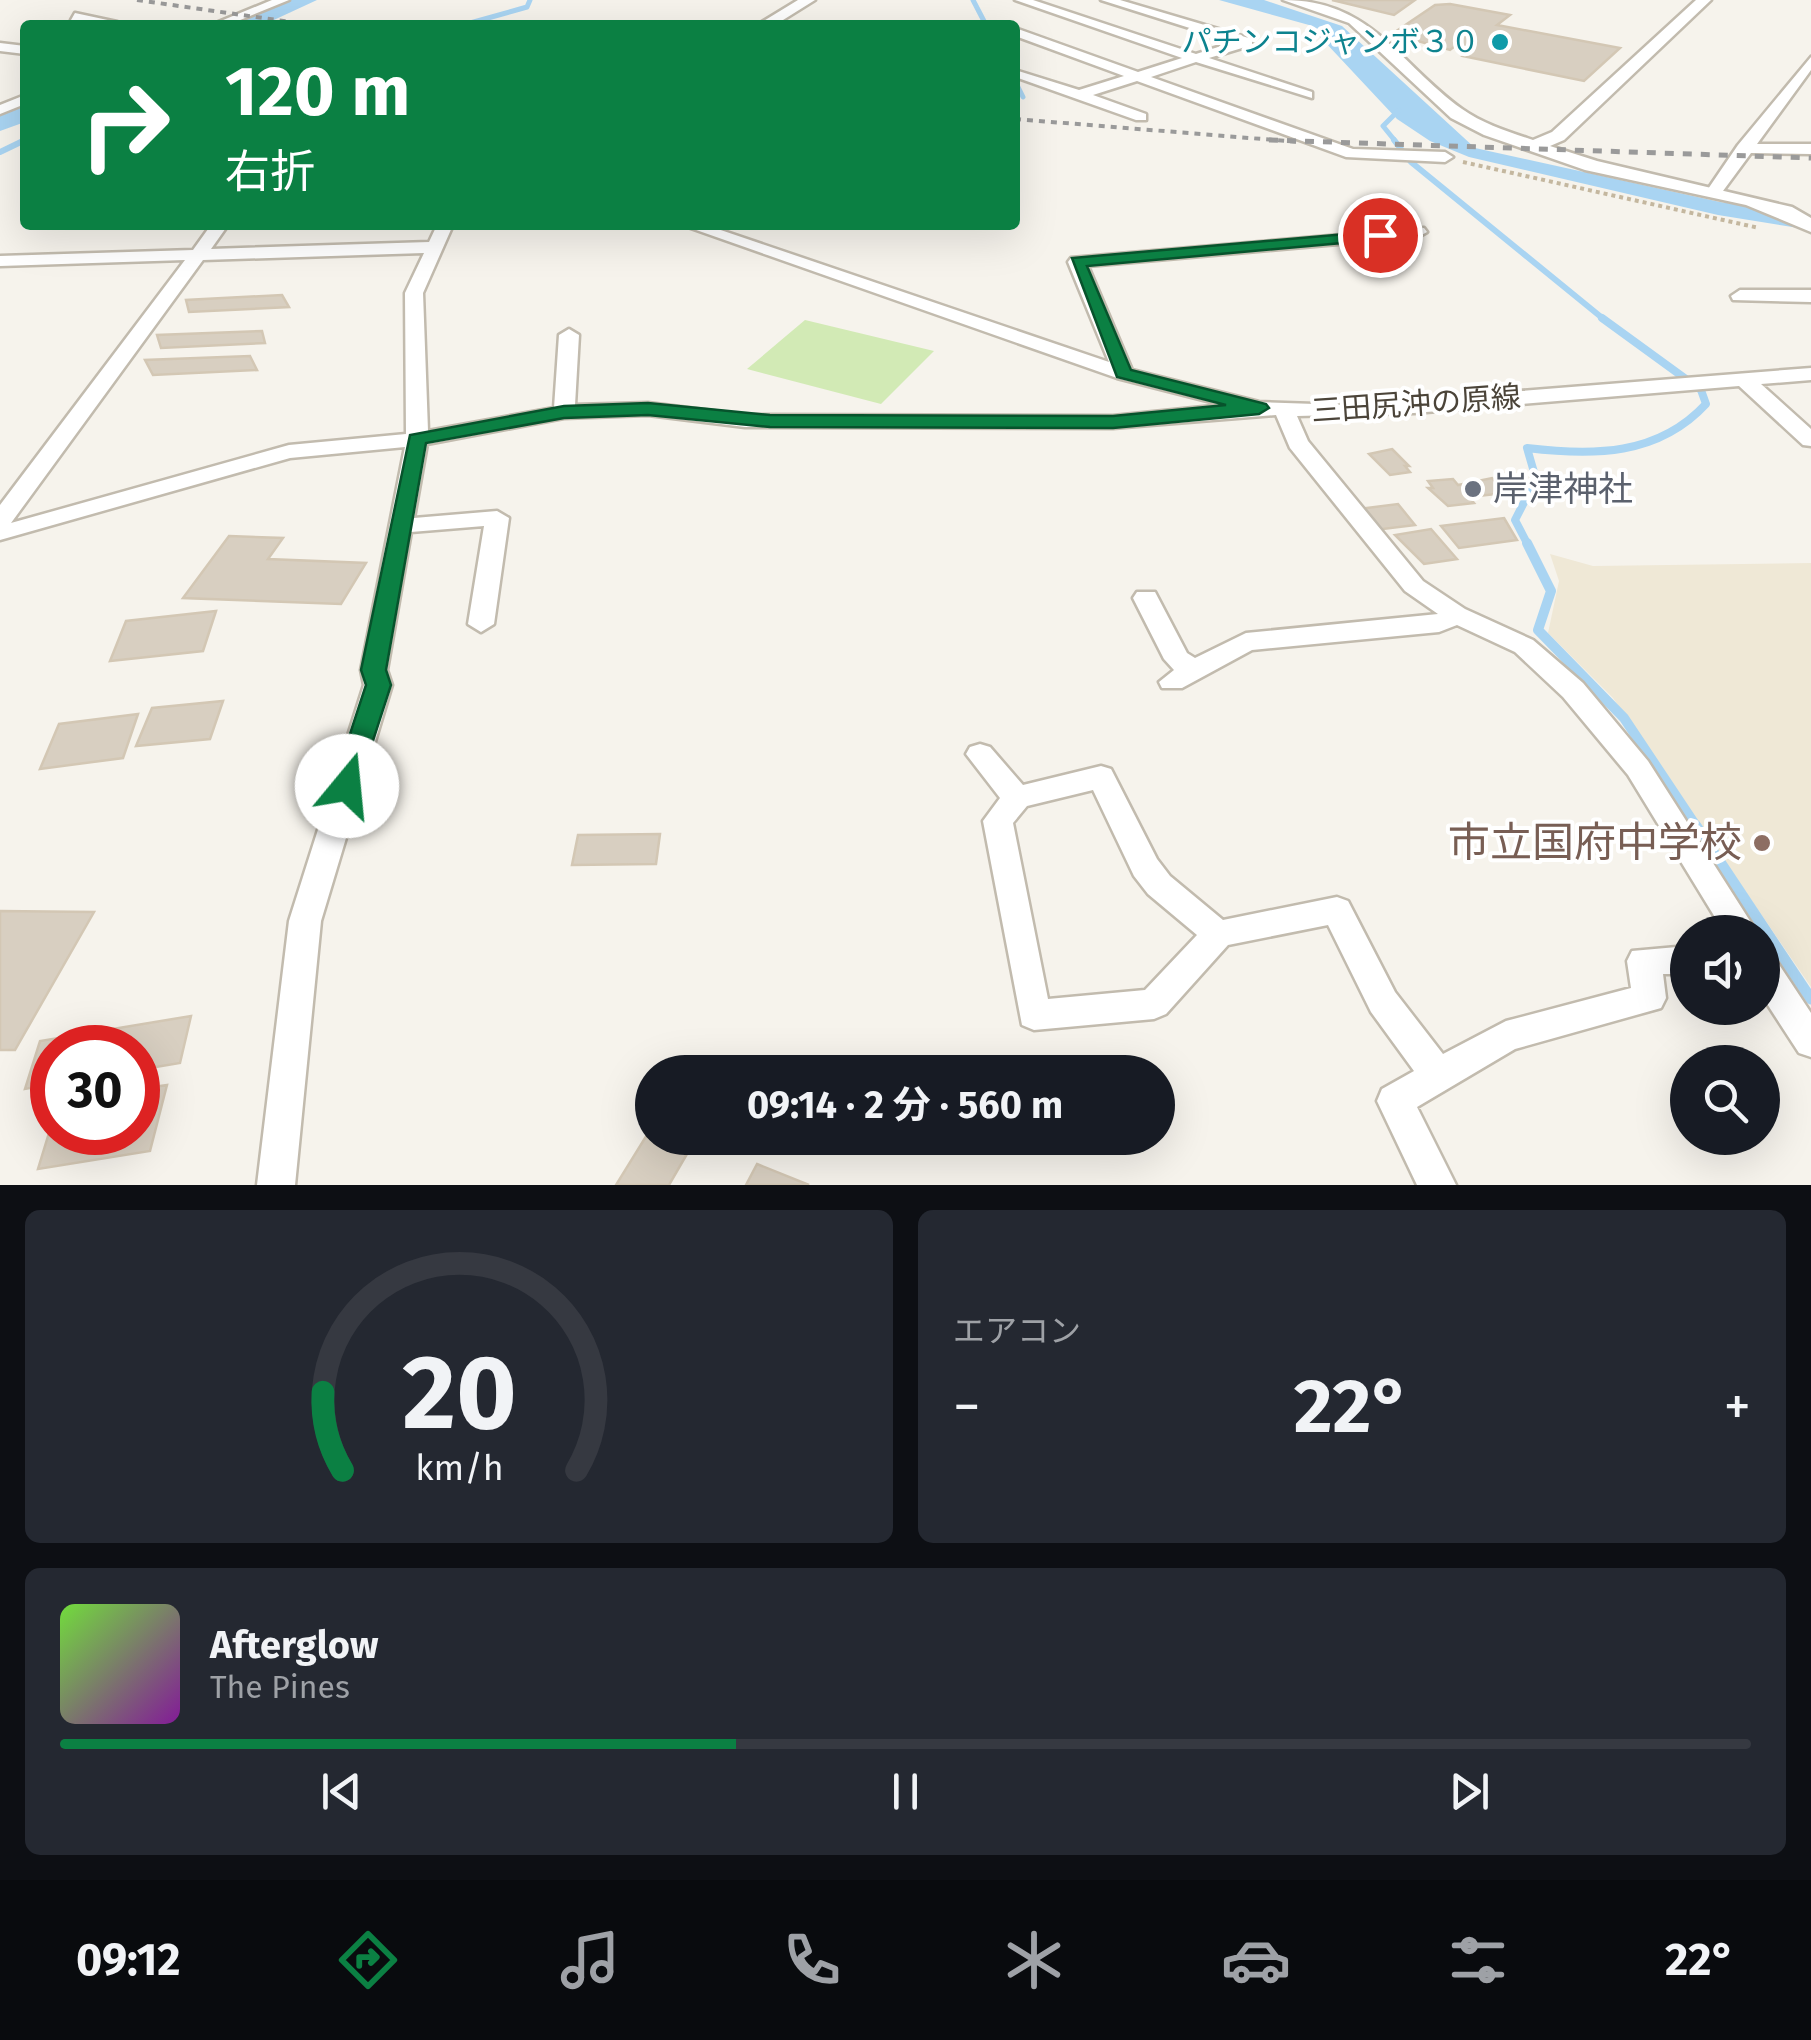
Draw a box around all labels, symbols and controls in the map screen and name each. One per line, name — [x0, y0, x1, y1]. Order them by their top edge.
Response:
place label: パチンコジャンボ３０ — [1182, 24, 1480, 60]
marker: パチンコジャンボ３０ — [1489, 31, 1511, 53]
text: 120 m — [225, 50, 410, 134]
icon: right — [60, 60, 190, 190]
text: 右折 — [225, 145, 315, 199]
pin — [1338, 193, 1423, 278]
icon: arrive — [1353, 208, 1408, 263]
street label: 三田尻沖の原線 — [1310, 379, 1522, 429]
place label: 岸津神社 — [1493, 468, 1633, 510]
marker: 岸津神社 — [1462, 478, 1484, 500]
position arrow — [295, 734, 399, 838]
place label: 市立国府中学校 — [1448, 818, 1742, 868]
marker: 市立国府中学校 — [1751, 832, 1773, 854]
map controls — [1670, 915, 1780, 1155]
button: sound — [1670, 915, 1780, 1025]
speed limit sign: 30 — [30, 1025, 160, 1155]
button: search — [1670, 1045, 1780, 1155]
text: 09:14 · 2 分 · 560 m — [747, 1082, 1063, 1128]
text: エアコン — [953, 1312, 1081, 1350]
text: 20 — [402, 1331, 516, 1456]
text: 22° — [1294, 1362, 1410, 1452]
text: − — [953, 1374, 981, 1440]
text: + — [1724, 1374, 1751, 1440]
text: km/h — [415, 1447, 503, 1489]
text: Afterglow — [210, 1622, 378, 1668]
text: The Pines — [210, 1668, 350, 1706]
icon: previous — [314, 1764, 369, 1819]
icon: pause — [878, 1764, 933, 1819]
icon: next — [1442, 1764, 1497, 1819]
icon: directions — [333, 1925, 403, 1995]
icon: music — [555, 1925, 625, 1995]
icon: phone — [777, 1925, 847, 1995]
icon: climate — [999, 1925, 1069, 1995]
icon: car — [1221, 1925, 1291, 1995]
icon: filters — [1443, 1925, 1513, 1995]
text: 09:12 — [76, 1933, 181, 1987]
text: 22° — [1665, 1933, 1735, 1987]

